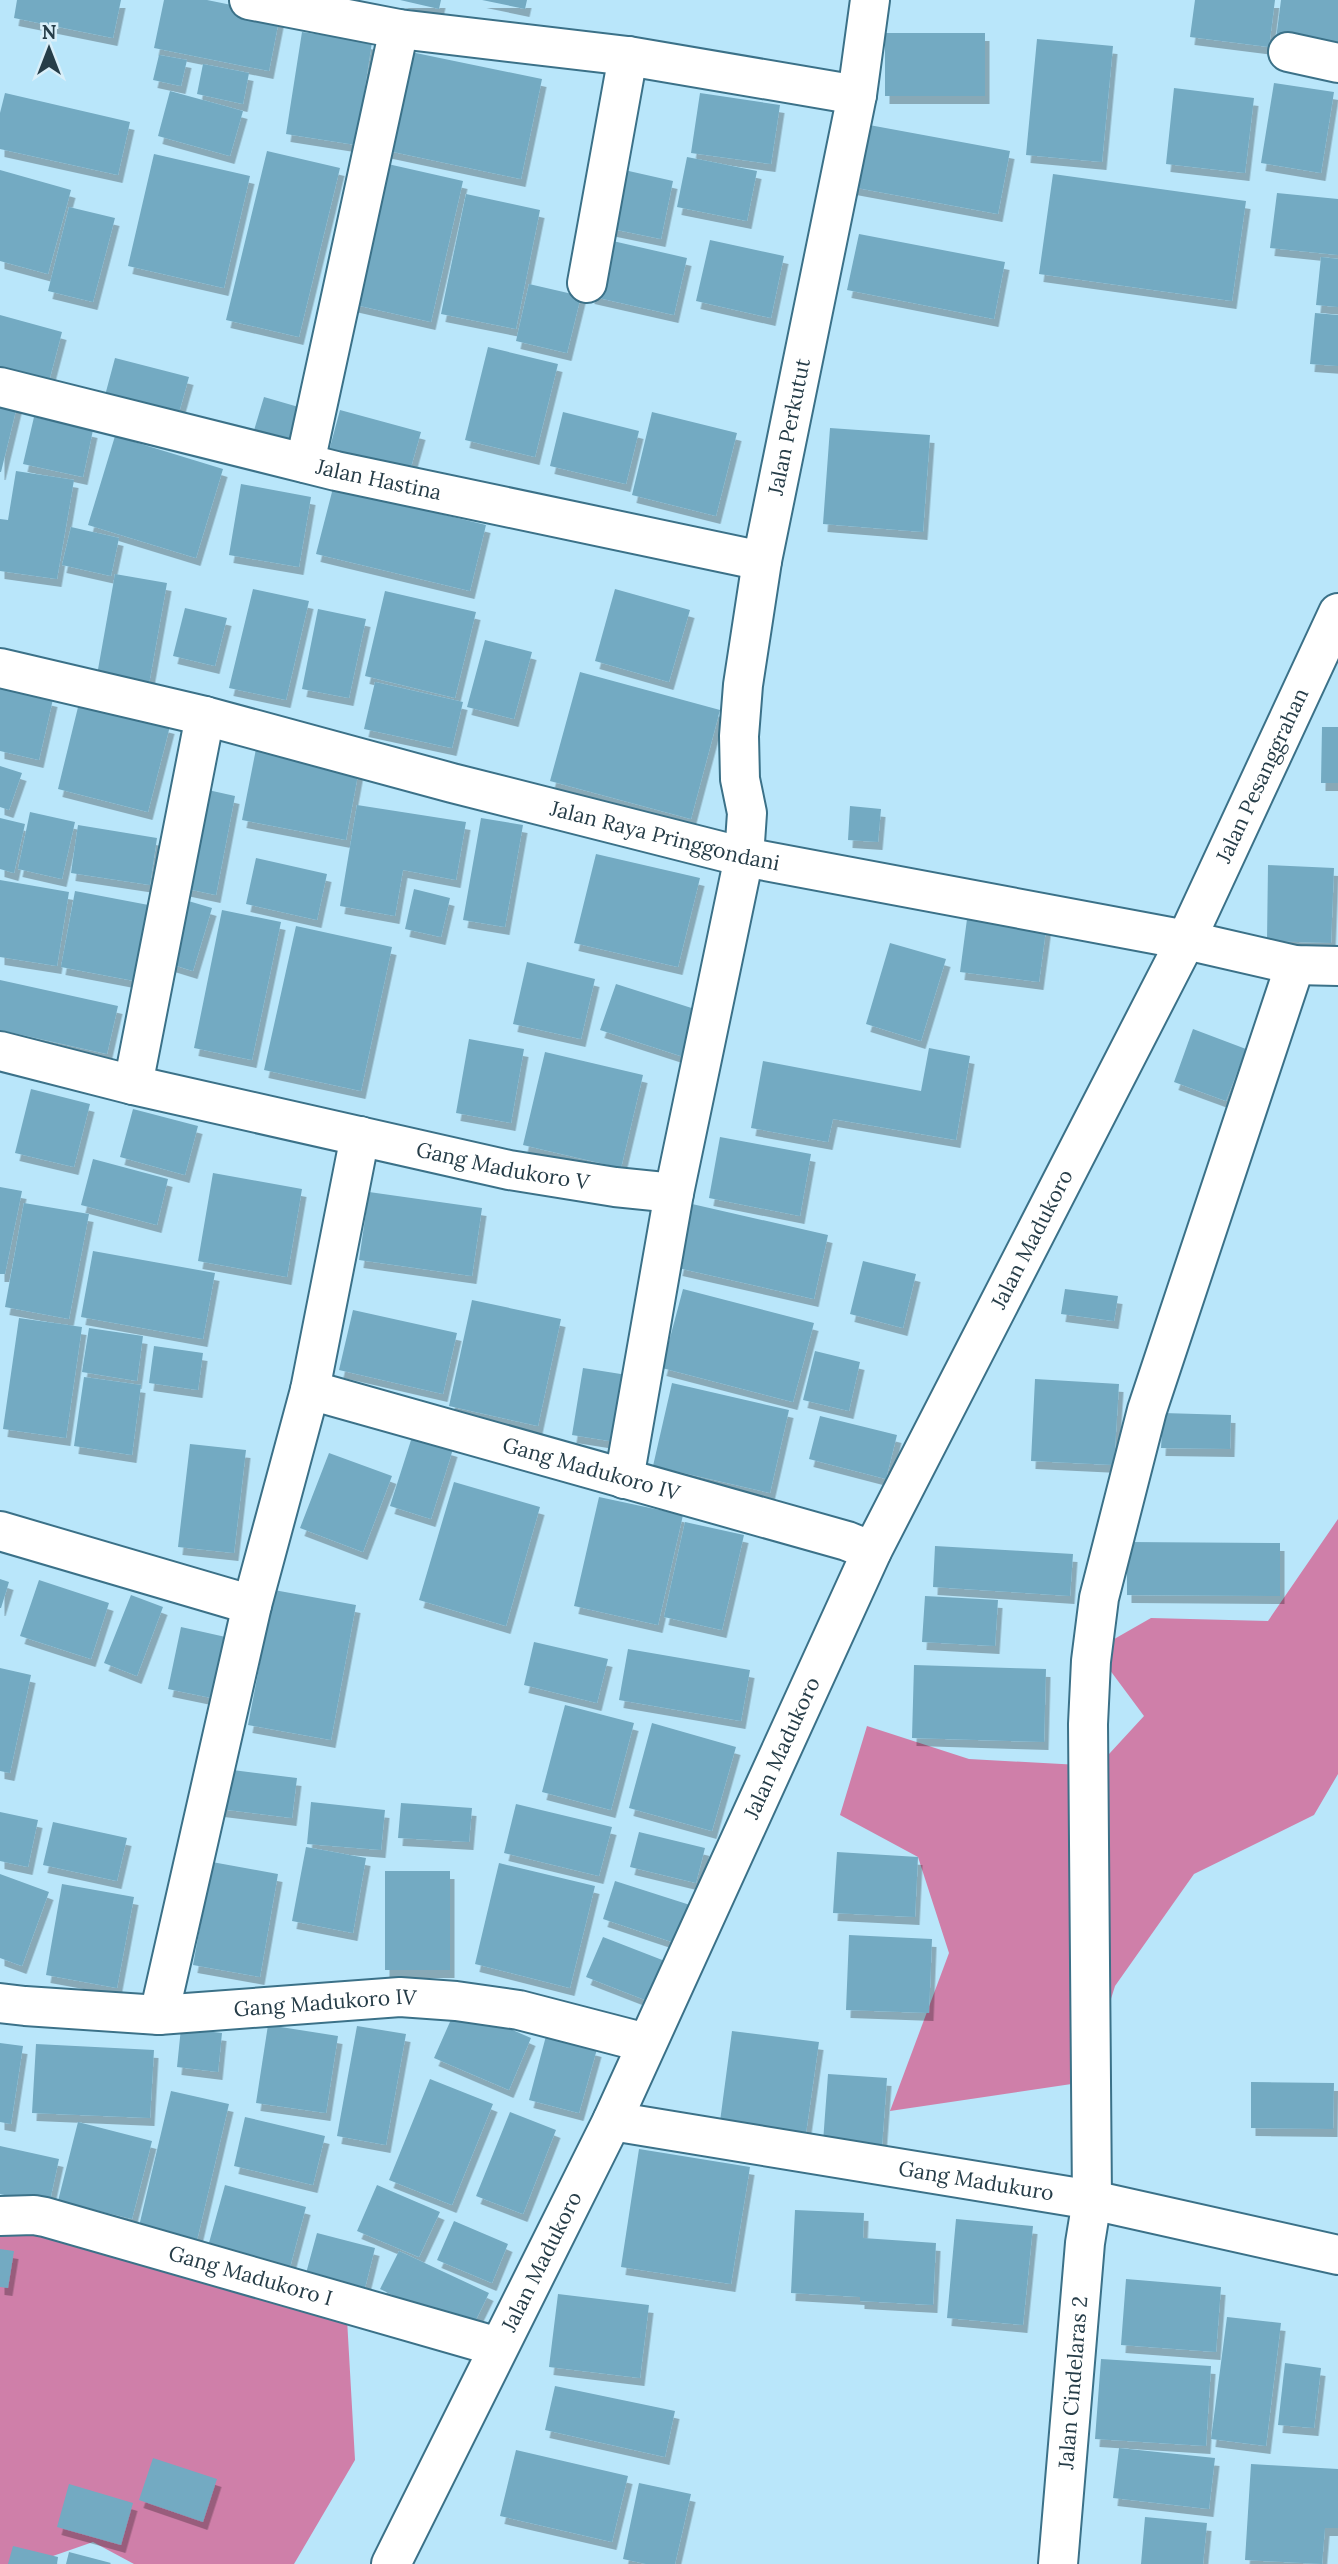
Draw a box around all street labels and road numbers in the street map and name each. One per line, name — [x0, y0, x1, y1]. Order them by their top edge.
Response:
street label: Jalan Perkutut — [762, 355, 816, 498]
street label: Jalan Hastina — [312, 452, 444, 506]
street label: Jalan Pesanggrahan — [1209, 683, 1314, 868]
street label: Jalan Raya Pringgondani — [547, 794, 782, 876]
street label: Gang Madukoro V — [414, 1135, 593, 1196]
street label: Jalan Madukoro — [984, 1165, 1079, 1314]
street label: Gang Madukoro IV — [500, 1431, 684, 1507]
street label: Jalan Madukoro — [737, 1673, 826, 1824]
street label: Gang Madukoro IV — [233, 1983, 419, 2022]
street label: Gang Madukuro — [897, 2154, 1056, 2207]
street label: Jalan Madukoro — [495, 2187, 588, 2337]
street label: Gang Madukoro I — [166, 2239, 336, 2312]
street label: Jalan Cindelaras 2 — [1052, 2295, 1093, 2471]

